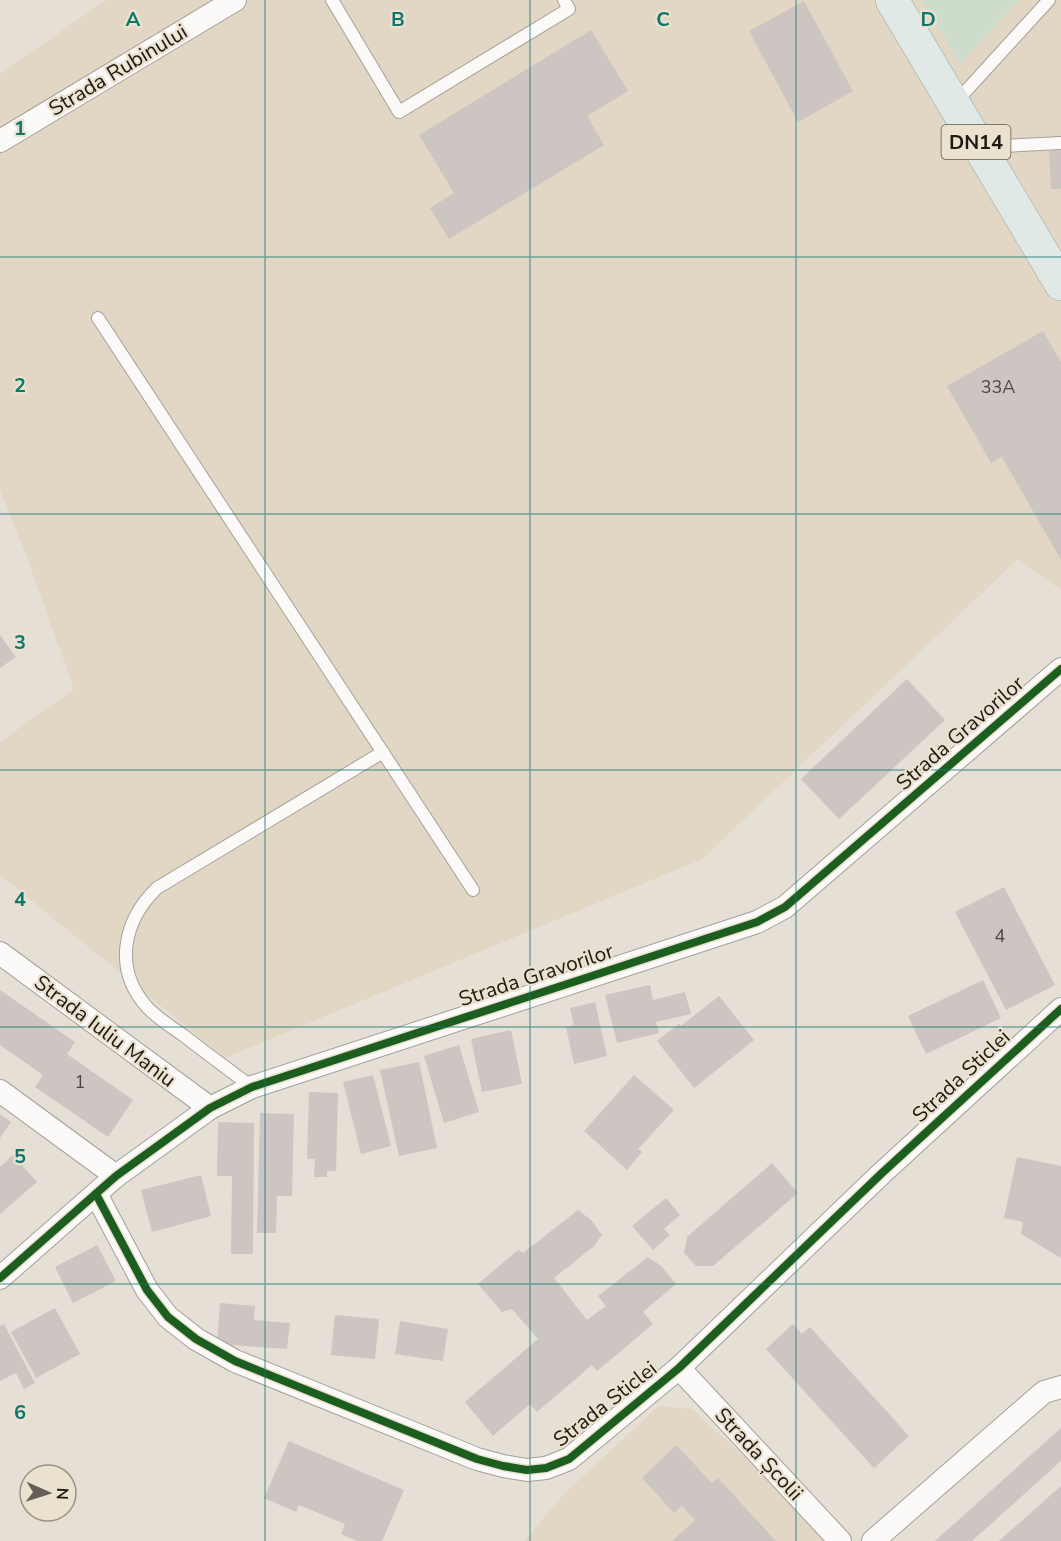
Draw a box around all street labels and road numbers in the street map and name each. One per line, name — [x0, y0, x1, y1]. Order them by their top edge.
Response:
street label: Strada Rubinului — [43, 18, 193, 122]
road number: DN14 — [942, 125, 1010, 159]
street label: Strada Gravorilor — [890, 669, 1030, 796]
street label: Strada Gravorilor — [455, 937, 617, 1013]
street label: Strada Iuliu Maniu — [28, 968, 182, 1094]
street label: Strada Sticlei — [906, 1023, 1016, 1129]
street label: Strada Sticlei — [547, 1355, 663, 1453]
street label: Strada Școlii — [709, 1401, 809, 1507]

